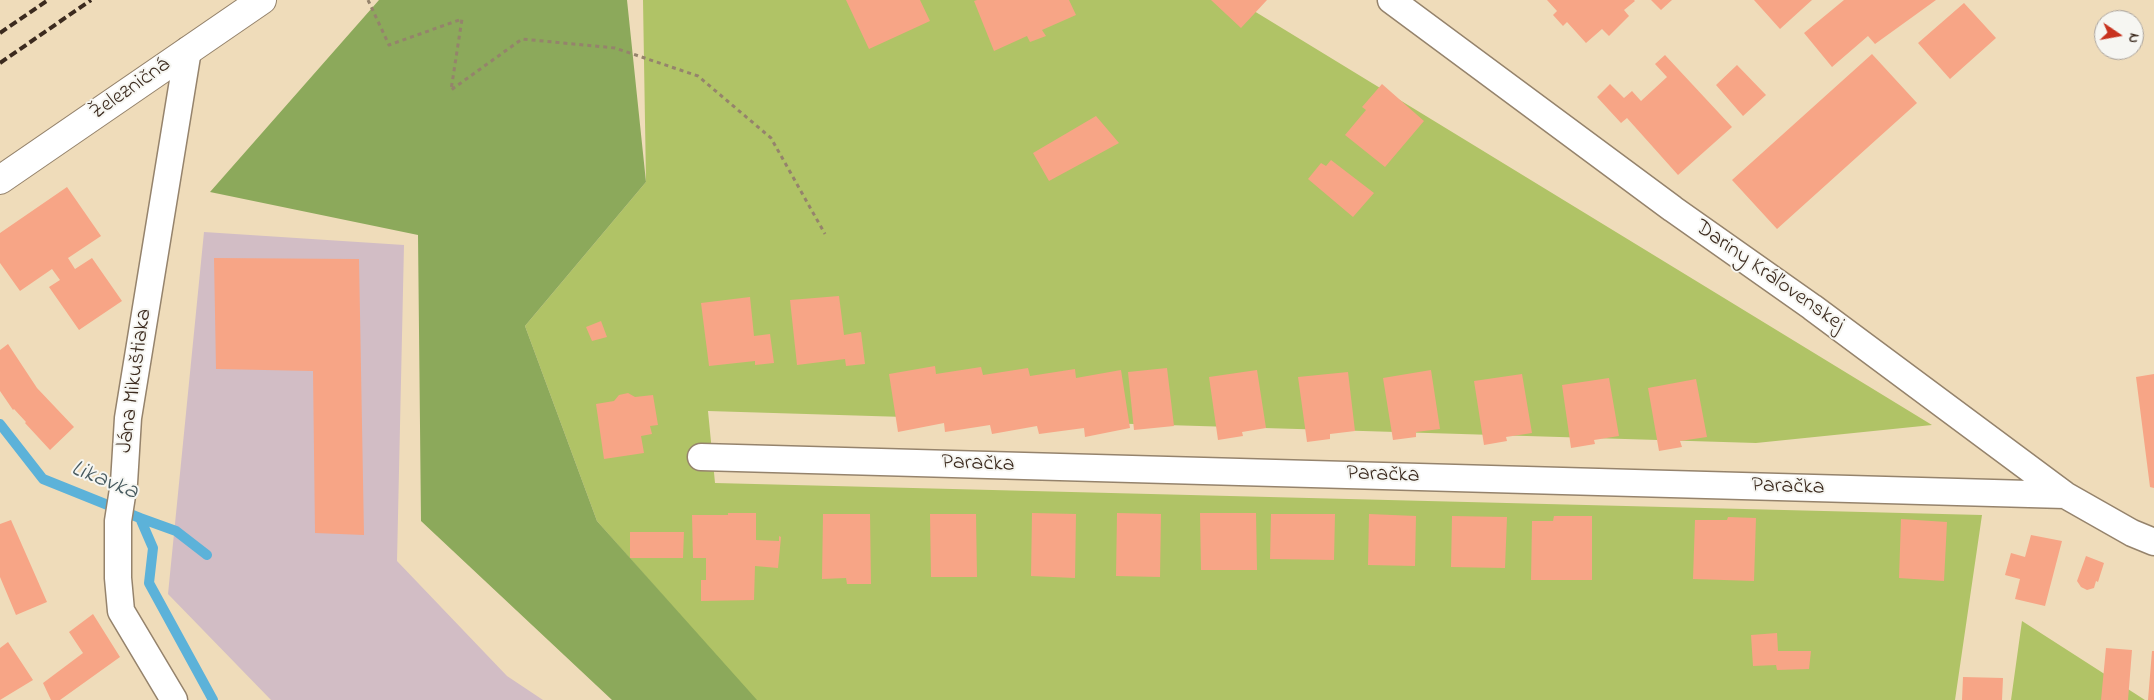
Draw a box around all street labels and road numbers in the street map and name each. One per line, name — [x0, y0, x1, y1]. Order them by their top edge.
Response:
street label: Železničná — [86, 53, 176, 127]
street label: Dariny Kráľovenskej — [1689, 215, 1849, 339]
street label: Jána Mikuštiaka — [113, 307, 159, 455]
street label: Paračka — [941, 451, 1015, 479]
street label: Paračka — [1346, 462, 1420, 490]
street label: Paračka — [1751, 474, 1825, 502]

